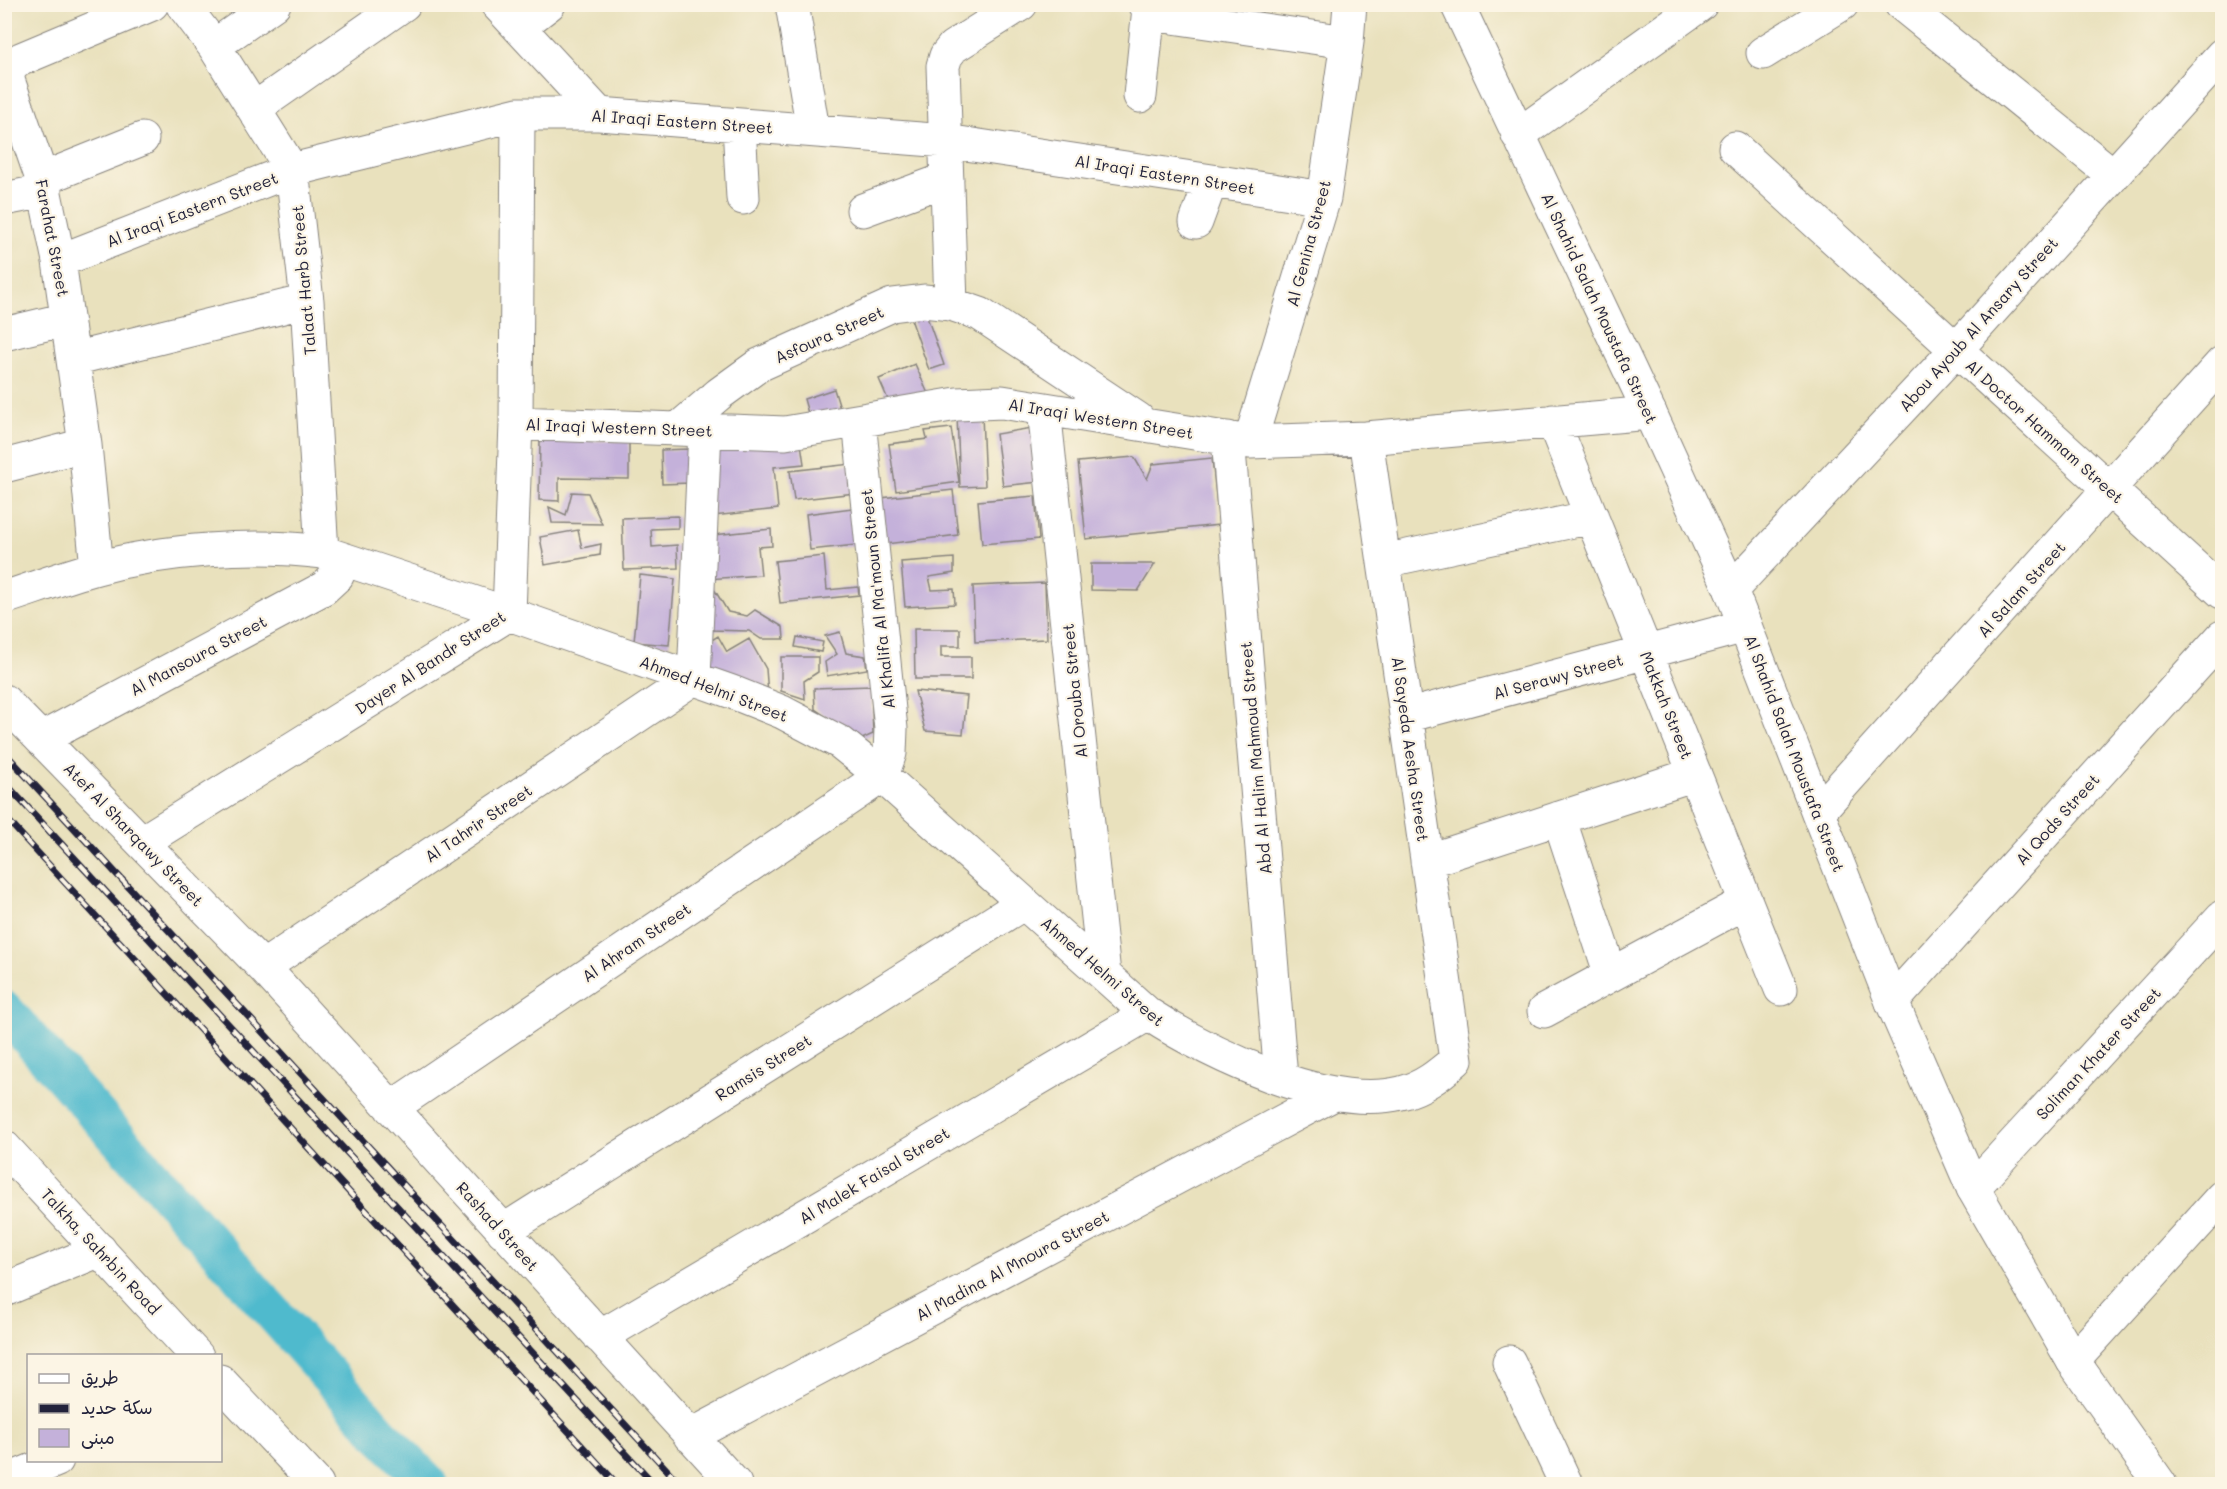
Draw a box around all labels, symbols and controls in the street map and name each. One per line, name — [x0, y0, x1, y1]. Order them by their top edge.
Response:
street label: Al Iraqi Eastern Street — [590, 104, 774, 138]
street label: Al Iraqi Eastern Street — [1073, 149, 1257, 199]
street label: Al Iraqi Eastern Street — [103, 167, 281, 251]
street label: Al Genina Street — [1281, 177, 1335, 309]
street label: Farahat Street — [31, 178, 75, 298]
street label: Al Shahid Salah Moustafa Street — [1537, 189, 1663, 427]
street label: Talaat Harb Street — [286, 204, 320, 356]
street label: Abou Ayoub Al Ansary Street — [1894, 232, 2062, 416]
street label: Asfoura Street — [771, 301, 887, 367]
street label: Al Doctor Hammam Street — [1962, 354, 2128, 508]
street label: Al Iraqi Western Street — [1007, 393, 1195, 443]
street label: Al Iraqi Western Street — [525, 413, 713, 441]
street label: Al Khalifa Al Ma'moun Street — [855, 488, 899, 710]
street label: Al Salam Street — [1972, 537, 2070, 641]
street label: Dayer Al Bandr Street — [351, 605, 509, 719]
street label: Al Mansoura Street — [126, 610, 270, 700]
street label: Al Orouba Street — [1056, 623, 1092, 759]
street label: Al Shahid Salah Moustafa Street — [1740, 631, 1850, 875]
street label: Abd Al Halim Mahmoud Street — [1234, 641, 1276, 875]
street label: Makkah Street — [1636, 648, 1698, 762]
street label: Al Serawy Street — [1491, 649, 1625, 703]
street label: Ahmed Helmi Street — [637, 650, 791, 726]
street label: Al Sayeda Aesha Street — [1388, 655, 1434, 843]
street label: Atef Al Sharqawy Street — [60, 757, 208, 911]
street label: Al Qods Street — [2010, 769, 2104, 869]
street label: Al Tahrir Street — [420, 779, 536, 867]
street label: Al Ahram Street — [577, 898, 695, 986]
street label: Ahmed Helmi Street — [1037, 912, 1169, 1030]
street label: Soliman Khater Street — [2031, 982, 2165, 1124]
street label: Ramsis Street — [711, 1029, 815, 1105]
street label: Al Malek Faisal Street — [795, 1122, 953, 1228]
street label: Rashad Street — [452, 1177, 544, 1275]
street label: Talkha, Sahrbin Road — [37, 1183, 165, 1319]
street label: Al Madina Al Mnoura Street — [912, 1205, 1112, 1325]
legend — [27, 1354, 222, 1462]
text: طريق — [81, 1365, 119, 1389]
text: سكة حديد — [81, 1395, 153, 1419]
text: مبنى — [81, 1425, 115, 1449]

